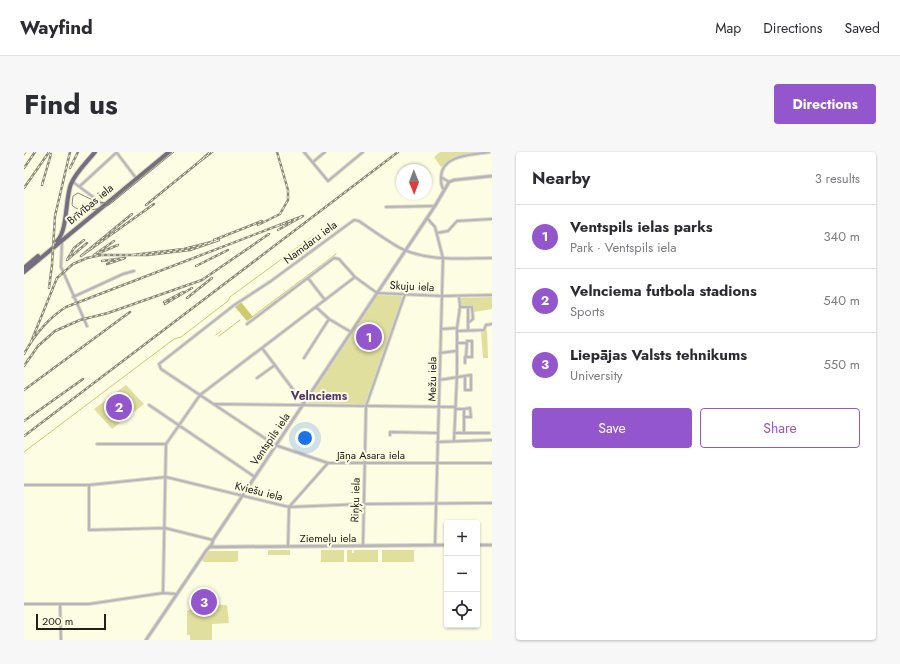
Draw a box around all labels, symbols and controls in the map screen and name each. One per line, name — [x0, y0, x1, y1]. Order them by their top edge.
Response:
text: Wayfind — [20, 14, 93, 41]
text: Map — [715, 18, 741, 38]
text: Directions — [763, 18, 823, 38]
text: Saved — [845, 18, 880, 38]
text: Find us — [24, 84, 118, 125]
button: Directions — [774, 84, 876, 124]
north arrow — [396, 164, 432, 200]
text: Nearby — [532, 166, 590, 190]
text: 3 results — [815, 169, 860, 188]
street label: Brīvības iela — [63, 180, 117, 228]
text: Ventspils ielas parks — [570, 216, 713, 238]
street label: Namdaru iela — [280, 217, 340, 267]
text: 1 — [542, 227, 548, 246]
text: 340 m — [823, 227, 860, 246]
text: Park · Ventspils iela — [570, 238, 677, 257]
street label: Skuju iela — [389, 277, 435, 295]
text: Velnciema futbola stadions — [570, 280, 757, 302]
text: 2 — [541, 291, 549, 310]
text: 540 m — [823, 291, 860, 310]
text: Sports — [570, 302, 604, 321]
pin: 1 — [356, 322, 382, 352]
text: Liepājas Valsts tehnikums — [570, 344, 747, 366]
text: 3 — [541, 355, 549, 374]
text: 550 m — [823, 355, 860, 374]
street label: Mežu iela — [424, 356, 440, 402]
text: University — [570, 366, 622, 385]
district label: Velnciems — [290, 387, 348, 405]
pin: 2 — [106, 392, 132, 422]
button: Save — [532, 408, 692, 448]
button: Share — [700, 408, 860, 448]
street label: Ventspils iela — [246, 409, 294, 469]
your location — [295, 428, 315, 448]
street label: Jāņa Asara iela — [335, 447, 405, 463]
street label: Kviešu iela — [233, 477, 285, 505]
street label: Riņķu iela — [346, 477, 364, 523]
map controls — [444, 520, 480, 628]
button: + — [444, 520, 480, 556]
street label: Ziemeļu iela — [300, 530, 356, 546]
button: − — [444, 556, 480, 592]
pin: 3 — [191, 587, 217, 617]
button: locate — [444, 592, 480, 628]
scale bar — [36, 612, 106, 631]
text: 200 m — [42, 613, 73, 629]

